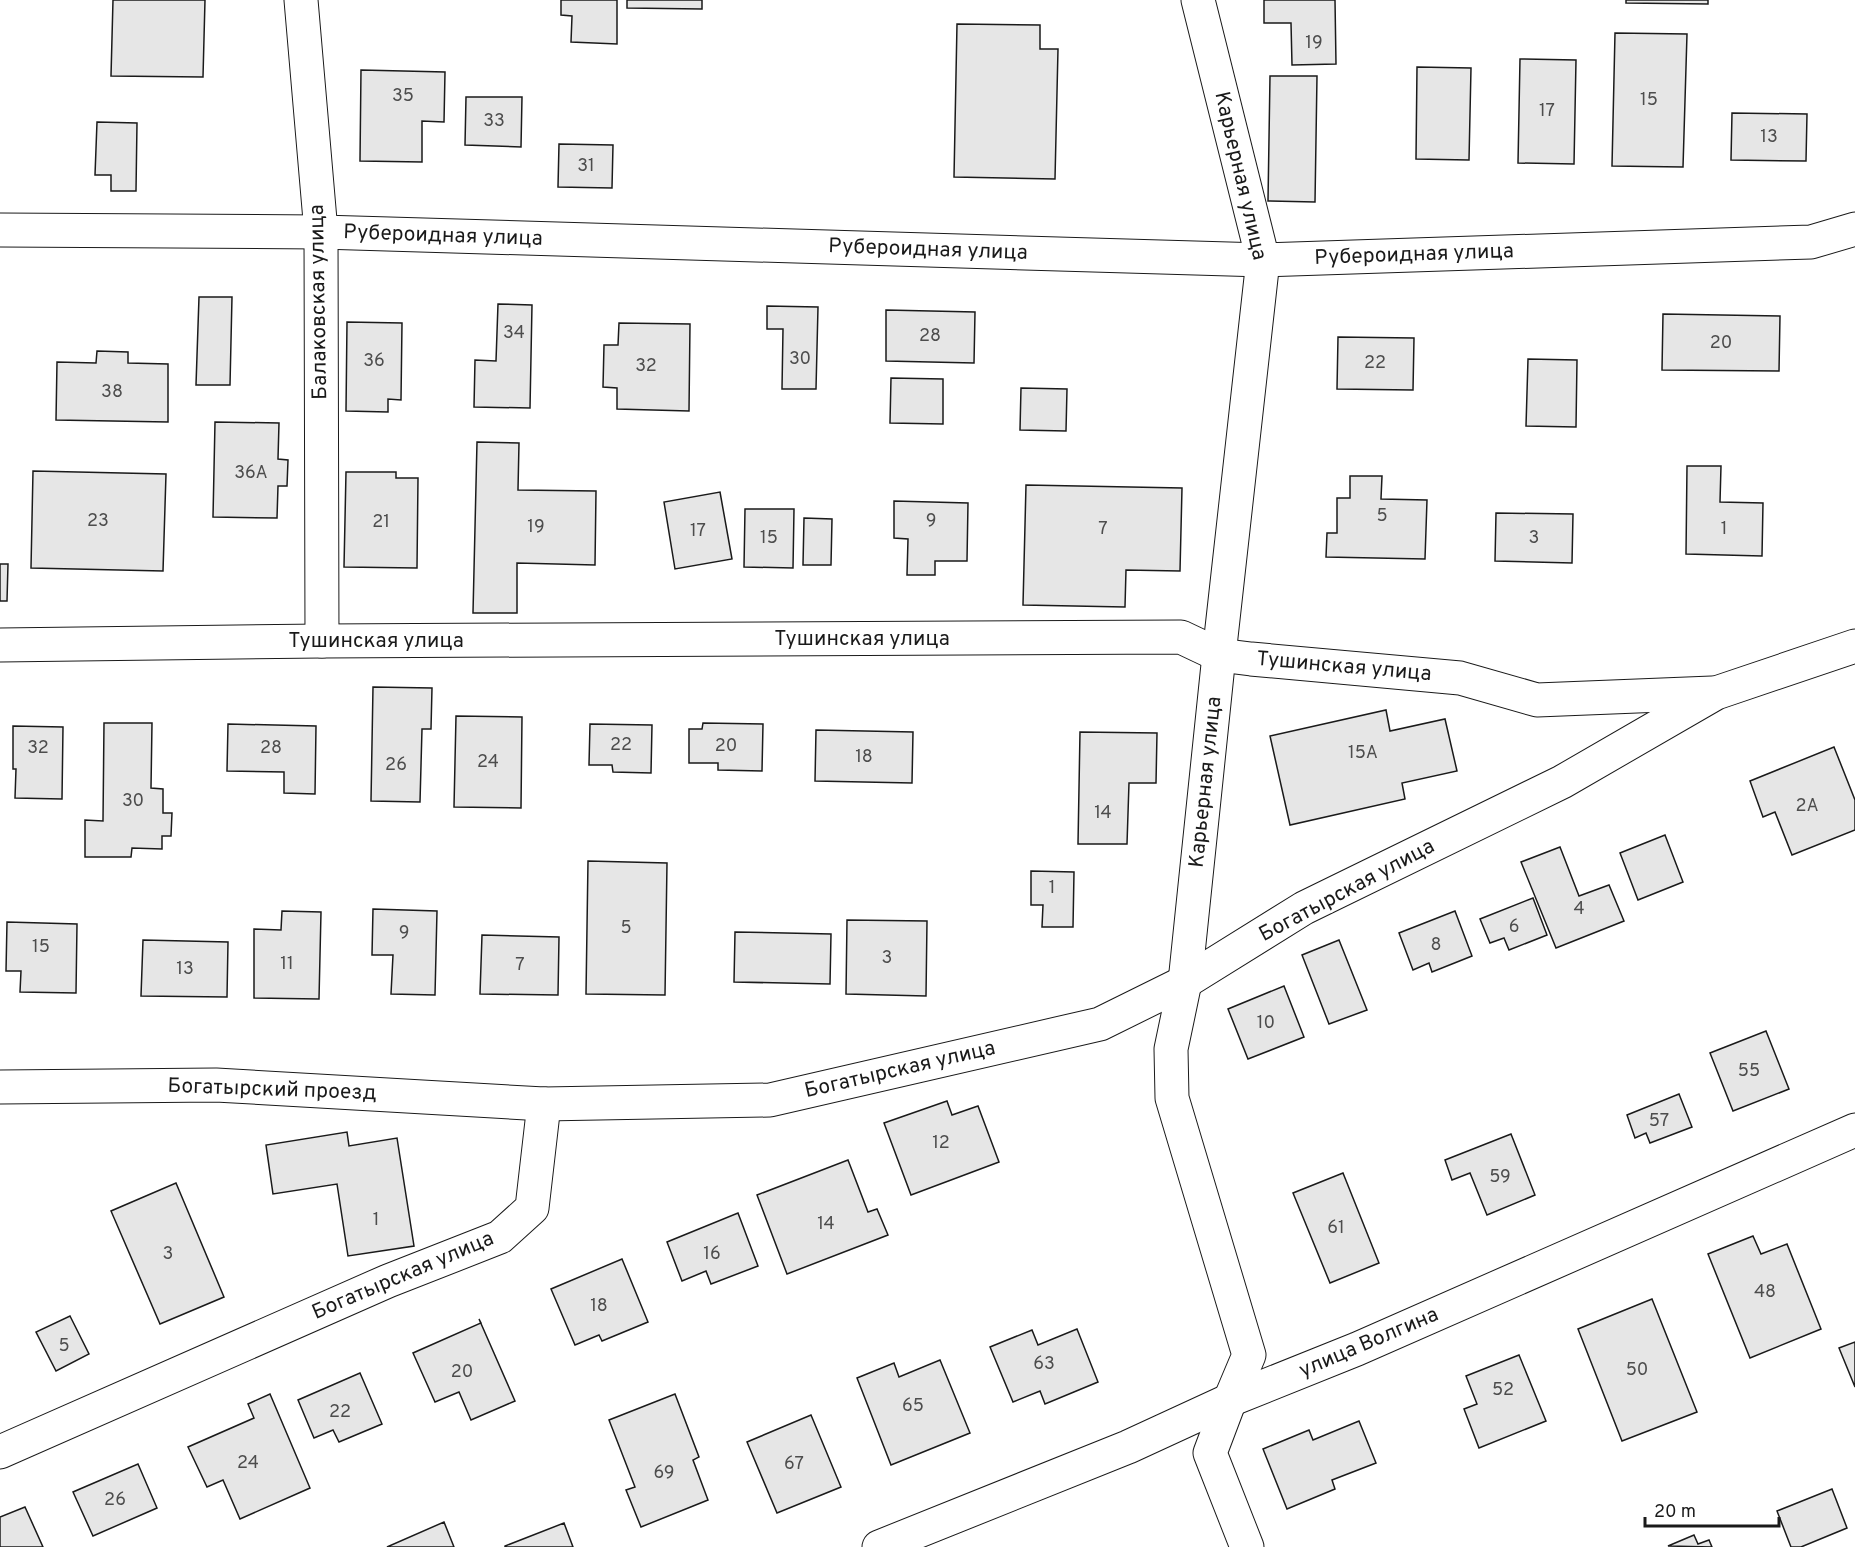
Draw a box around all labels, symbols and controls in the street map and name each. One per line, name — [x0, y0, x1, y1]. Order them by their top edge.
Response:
house number: 19 — [1305, 32, 1323, 55]
house number: 35 — [392, 85, 414, 108]
street label: Карьерная улица — [1207, 89, 1273, 263]
house number: 15 — [1640, 89, 1658, 112]
house number: 17 — [1539, 100, 1555, 123]
house number: 33 — [483, 110, 505, 133]
house number: 13 — [1760, 126, 1778, 149]
house number: 31 — [577, 155, 595, 178]
street label: Балаковская улица — [304, 204, 334, 400]
street label: Рубероидная улица — [343, 219, 543, 253]
street label: Рубероидная улица — [828, 233, 1028, 267]
street label: Рубероидная улица — [1314, 238, 1514, 272]
house number: 34 — [503, 322, 525, 345]
house number: 28 — [919, 325, 941, 348]
house number: 20 — [1710, 332, 1732, 355]
house number: 30 — [789, 348, 811, 371]
house number: 36 — [363, 350, 385, 373]
house number: 22 — [1364, 352, 1386, 375]
house number: 32 — [635, 355, 657, 378]
house number: 38 — [101, 381, 123, 404]
house number: 36А — [234, 462, 268, 485]
house number: 5 — [1376, 505, 1388, 528]
house number: 23 — [87, 510, 109, 533]
house number: 9 — [926, 510, 936, 533]
house number: 21 — [372, 511, 390, 534]
house number: 19 — [527, 516, 545, 539]
house number: 7 — [1098, 518, 1108, 541]
house number: 1 — [1721, 518, 1727, 541]
house number: 17 — [690, 520, 706, 543]
house number: 15 — [760, 527, 778, 550]
house number: 3 — [1529, 527, 1539, 550]
street label: Тушинская улица — [774, 626, 950, 653]
street label: Тушинская улица — [288, 628, 464, 655]
street label: Тушинская улица — [1255, 646, 1433, 688]
street label: Карьерная улица — [1184, 695, 1228, 869]
house number: 22 — [610, 734, 632, 757]
house number: 20 — [715, 735, 737, 758]
house number: 32 — [27, 737, 49, 760]
house number: 28 — [260, 737, 282, 760]
house number: 15А — [1348, 742, 1378, 765]
house number: 18 — [855, 746, 873, 769]
house number: 24 — [477, 751, 499, 774]
house number: 26 — [385, 754, 407, 777]
house number: 30 — [122, 790, 144, 813]
house number: 2А — [1795, 795, 1819, 818]
house number: 14 — [1094, 802, 1112, 825]
street label: Богатырская улица — [1255, 833, 1439, 949]
house number: 1 — [1049, 877, 1055, 900]
house number: 4 — [1573, 898, 1585, 921]
house number: 6 — [1509, 916, 1519, 939]
house number: 5 — [620, 917, 632, 940]
house number: 9 — [399, 922, 409, 945]
house number: 8 — [1431, 934, 1442, 957]
house number: 15 — [32, 936, 50, 959]
house number: 3 — [882, 947, 892, 970]
house number: 11 — [280, 953, 294, 976]
house number: 7 — [515, 954, 525, 977]
house number: 13 — [176, 958, 194, 981]
house number: 10 — [1257, 1012, 1275, 1035]
street label: Богатырская улица — [802, 1035, 998, 1105]
house number: 55 — [1738, 1060, 1760, 1083]
street label: Богатырский проезд — [167, 1073, 377, 1107]
house number: 57 — [1649, 1110, 1669, 1133]
house number: 12 — [932, 1132, 950, 1155]
house number: 59 — [1489, 1166, 1511, 1189]
house number: 1 — [373, 1209, 379, 1232]
house number: 14 — [817, 1213, 835, 1236]
house number: 61 — [1327, 1217, 1345, 1240]
street label: Богатырская улица — [308, 1225, 498, 1327]
house number: 3 — [163, 1243, 173, 1266]
house number: 16 — [703, 1243, 721, 1266]
house number: 48 — [1754, 1281, 1776, 1304]
house number: 18 — [590, 1295, 608, 1318]
street label: улица Волгина — [1295, 1301, 1443, 1385]
house number: 5 — [58, 1335, 70, 1358]
house number: 63 — [1033, 1353, 1055, 1376]
house number: 50 — [1626, 1359, 1648, 1382]
house number: 20 — [451, 1361, 473, 1384]
house number: 52 — [1492, 1379, 1514, 1402]
house number: 65 — [902, 1395, 924, 1418]
house number: 22 — [329, 1401, 351, 1424]
house number: 24 — [237, 1452, 259, 1475]
house number: 67 — [784, 1453, 804, 1476]
house number: 69 — [654, 1462, 674, 1485]
house number: 26 — [104, 1489, 126, 1512]
scale bar — [1645, 1490, 1778, 1528]
text: 20 m — [1654, 1501, 1696, 1524]

